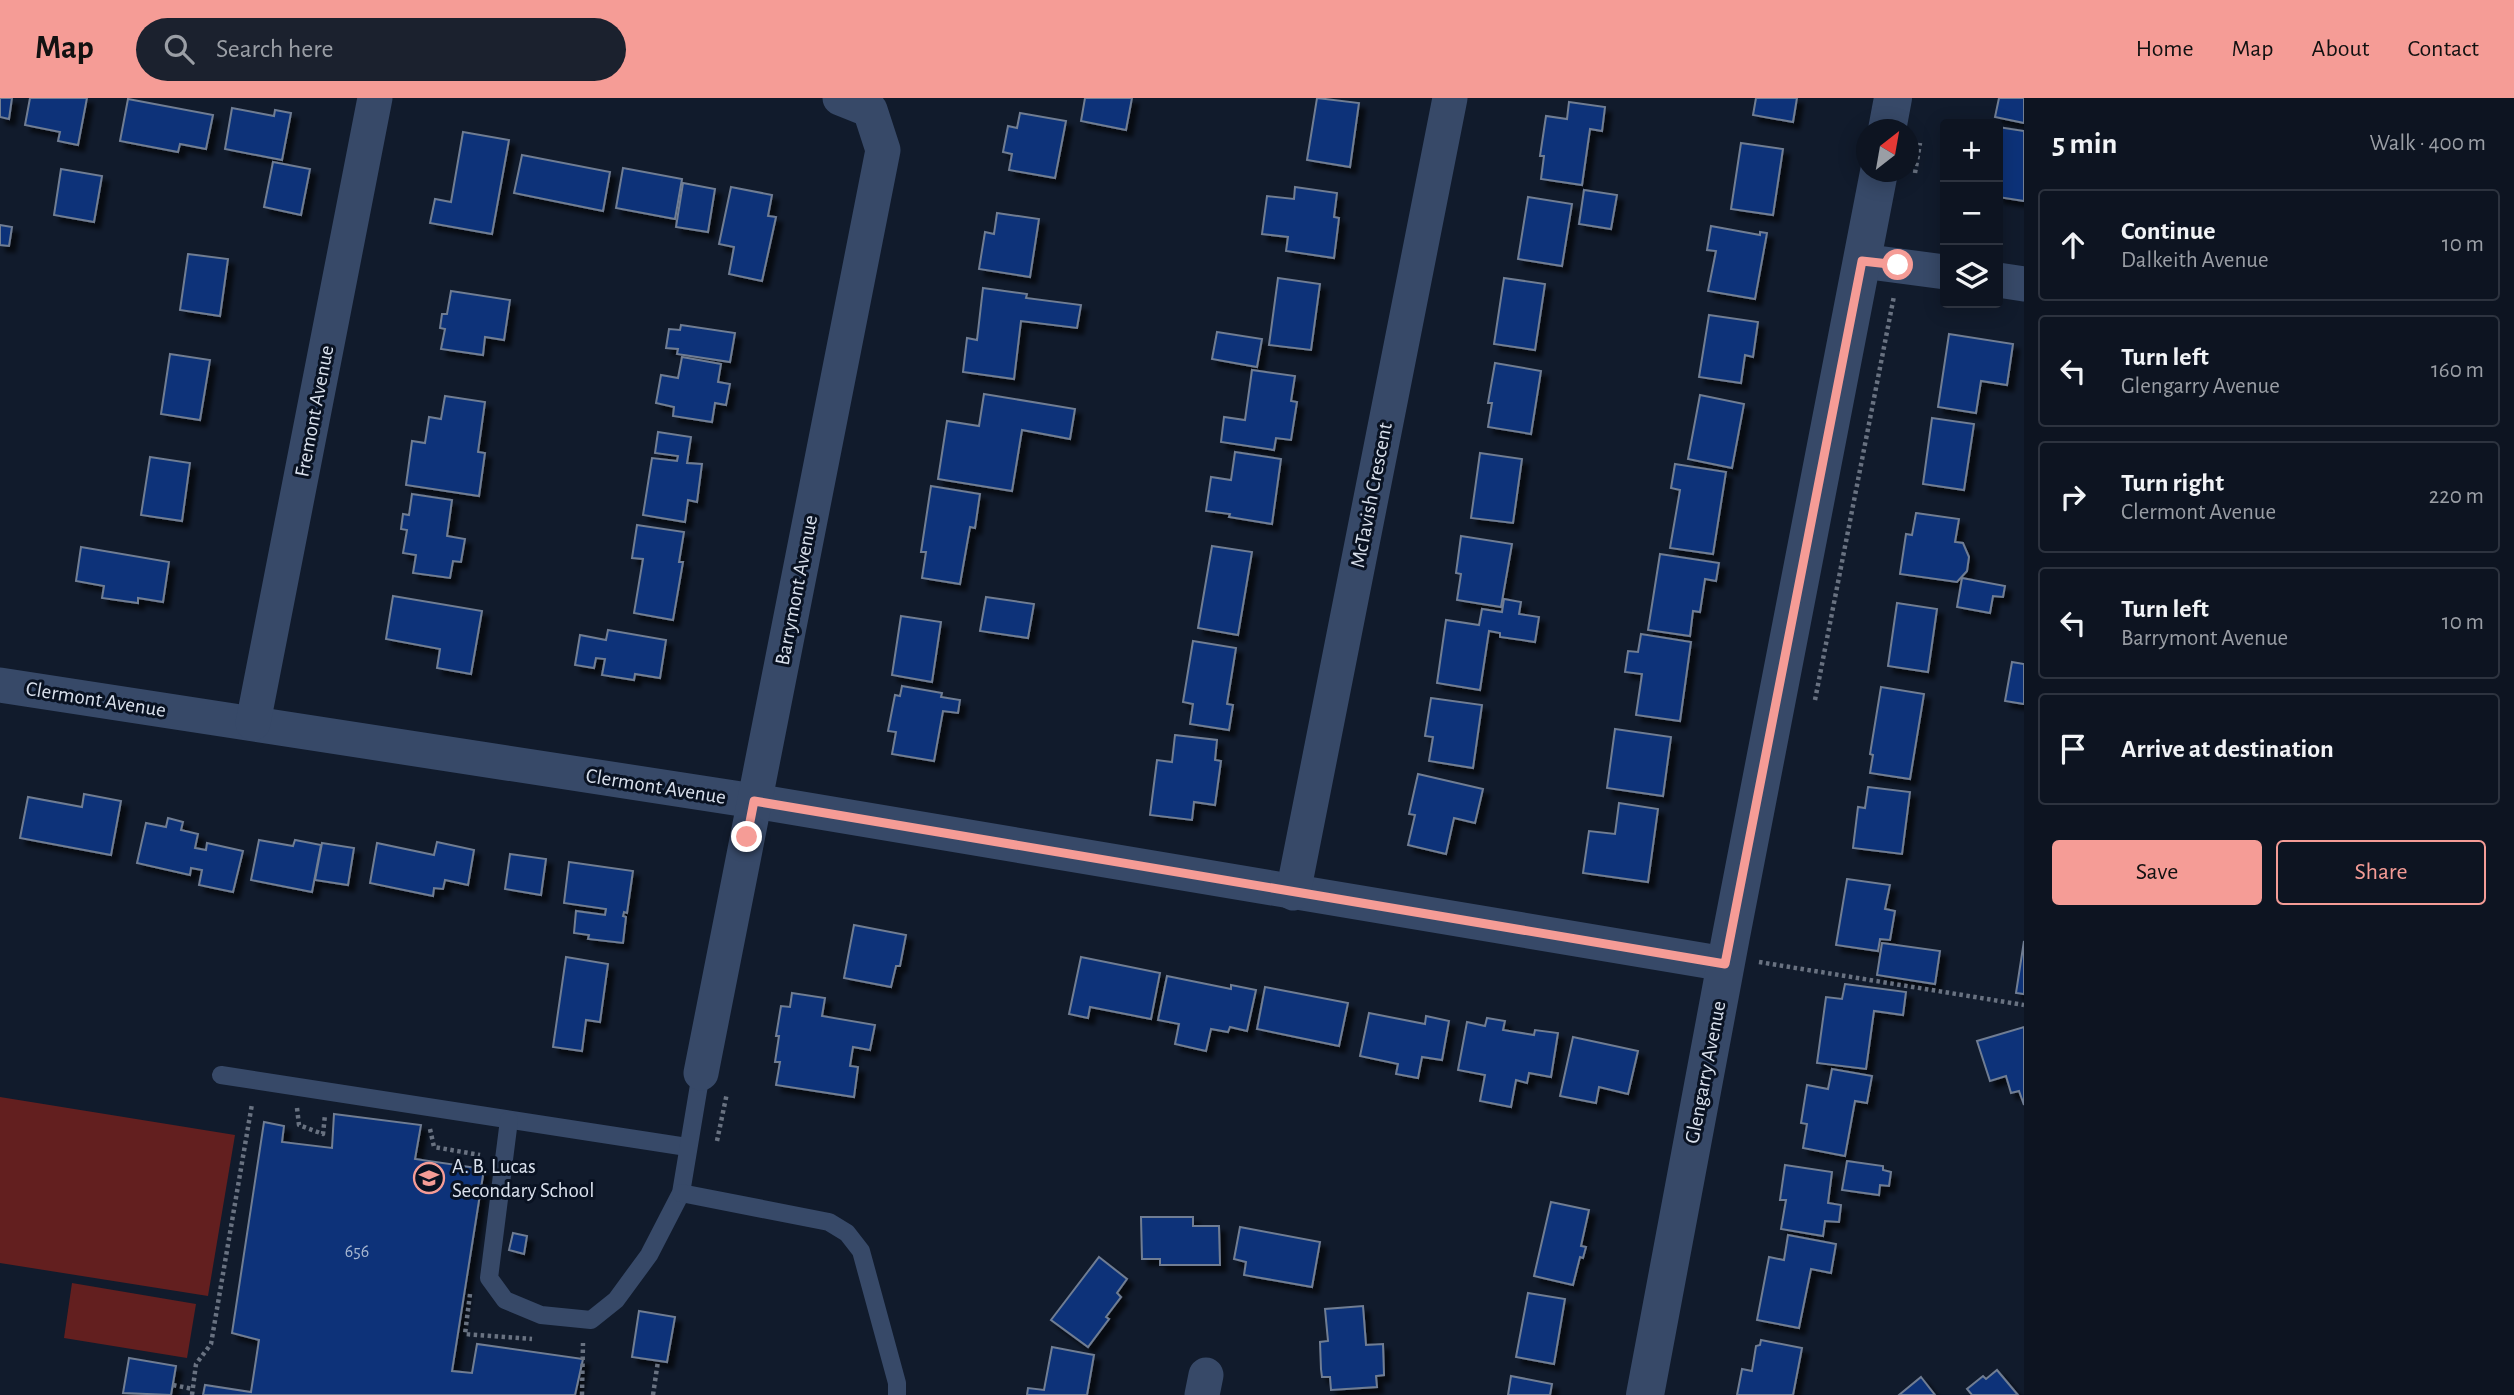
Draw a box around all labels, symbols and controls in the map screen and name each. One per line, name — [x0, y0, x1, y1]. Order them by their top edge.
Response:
search box — [136, 18, 626, 81]
icon: search — [160, 30, 198, 68]
text: Map — [35, 32, 94, 65]
text: Search here — [216, 36, 334, 62]
text: Home — [2136, 37, 2194, 61]
text: Map — [2232, 37, 2274, 61]
text: About — [2312, 37, 2369, 61]
text: Contact — [2407, 37, 2479, 61]
north arrow — [1856, 119, 1919, 182]
map controls — [1940, 119, 2003, 308]
button: + — [1940, 119, 2003, 182]
text: 5 min — [2052, 129, 2117, 159]
text: Walk · 400 m — [2370, 132, 2486, 155]
button: − — [1940, 182, 2003, 245]
text: Continue — [2121, 218, 2216, 244]
icon: ahead — [2054, 226, 2092, 264]
text: 10 m — [2442, 233, 2484, 256]
button: layers — [1940, 245, 2003, 308]
route start — [1882, 249, 1913, 280]
text: Dalkeith Avenue — [2121, 249, 2269, 272]
street label: Fremont Avenue — [291, 343, 338, 479]
text: Turn left — [2121, 344, 2209, 370]
icon: left — [2054, 352, 2092, 390]
text: 160 m — [2431, 359, 2484, 382]
text: Glengarry Avenue — [2121, 375, 2280, 398]
street label: McTavish Crescent — [1347, 420, 1396, 570]
text: Turn right — [2121, 470, 2224, 496]
icon: right — [2054, 478, 2092, 516]
text: 220 m — [2429, 485, 2484, 508]
text: Clermont Avenue — [2121, 501, 2276, 524]
street label: Barrymont Avenue — [772, 513, 821, 667]
text: Turn left — [2121, 596, 2209, 622]
icon: left — [2054, 604, 2092, 642]
text: 10 m — [2442, 611, 2484, 634]
text: Barrymont Avenue — [2121, 627, 2288, 650]
street label: Clermont Avenue — [24, 678, 168, 721]
icon: arrive — [2054, 730, 2092, 768]
text: Arrive at destination — [2121, 736, 2334, 762]
street label: Clermont Avenue — [584, 765, 728, 808]
route end — [731, 821, 762, 852]
button: Save — [2052, 840, 2262, 905]
button: Share — [2276, 840, 2486, 905]
street label: Glengarry Avenue — [1681, 999, 1730, 1145]
place label: A. B. Lucas Secondary School — [452, 1156, 594, 1201]
school or university icon: A. B. Lucas Secondary School — [412, 1161, 446, 1195]
house number: 656 — [345, 1243, 369, 1261]

